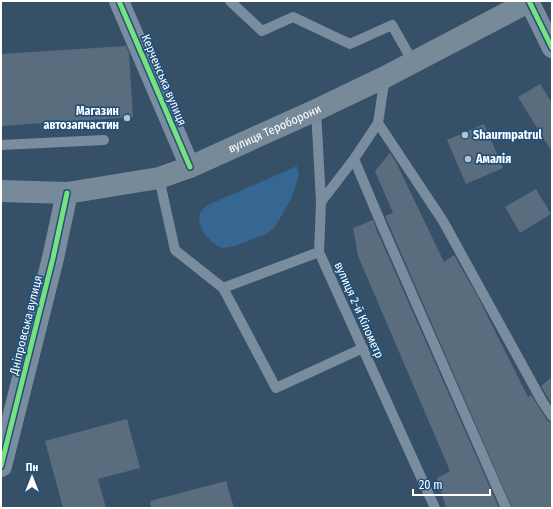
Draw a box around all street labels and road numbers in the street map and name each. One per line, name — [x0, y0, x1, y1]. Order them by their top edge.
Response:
street label: Керченська вулиця — [138, 32, 190, 128]
street label: вулиця Тероборони — [226, 102, 323, 156]
street label: вулиця 2-й Кілометр — [331, 260, 387, 360]
street label: Дніпровська вулиця — [7, 274, 45, 377]

